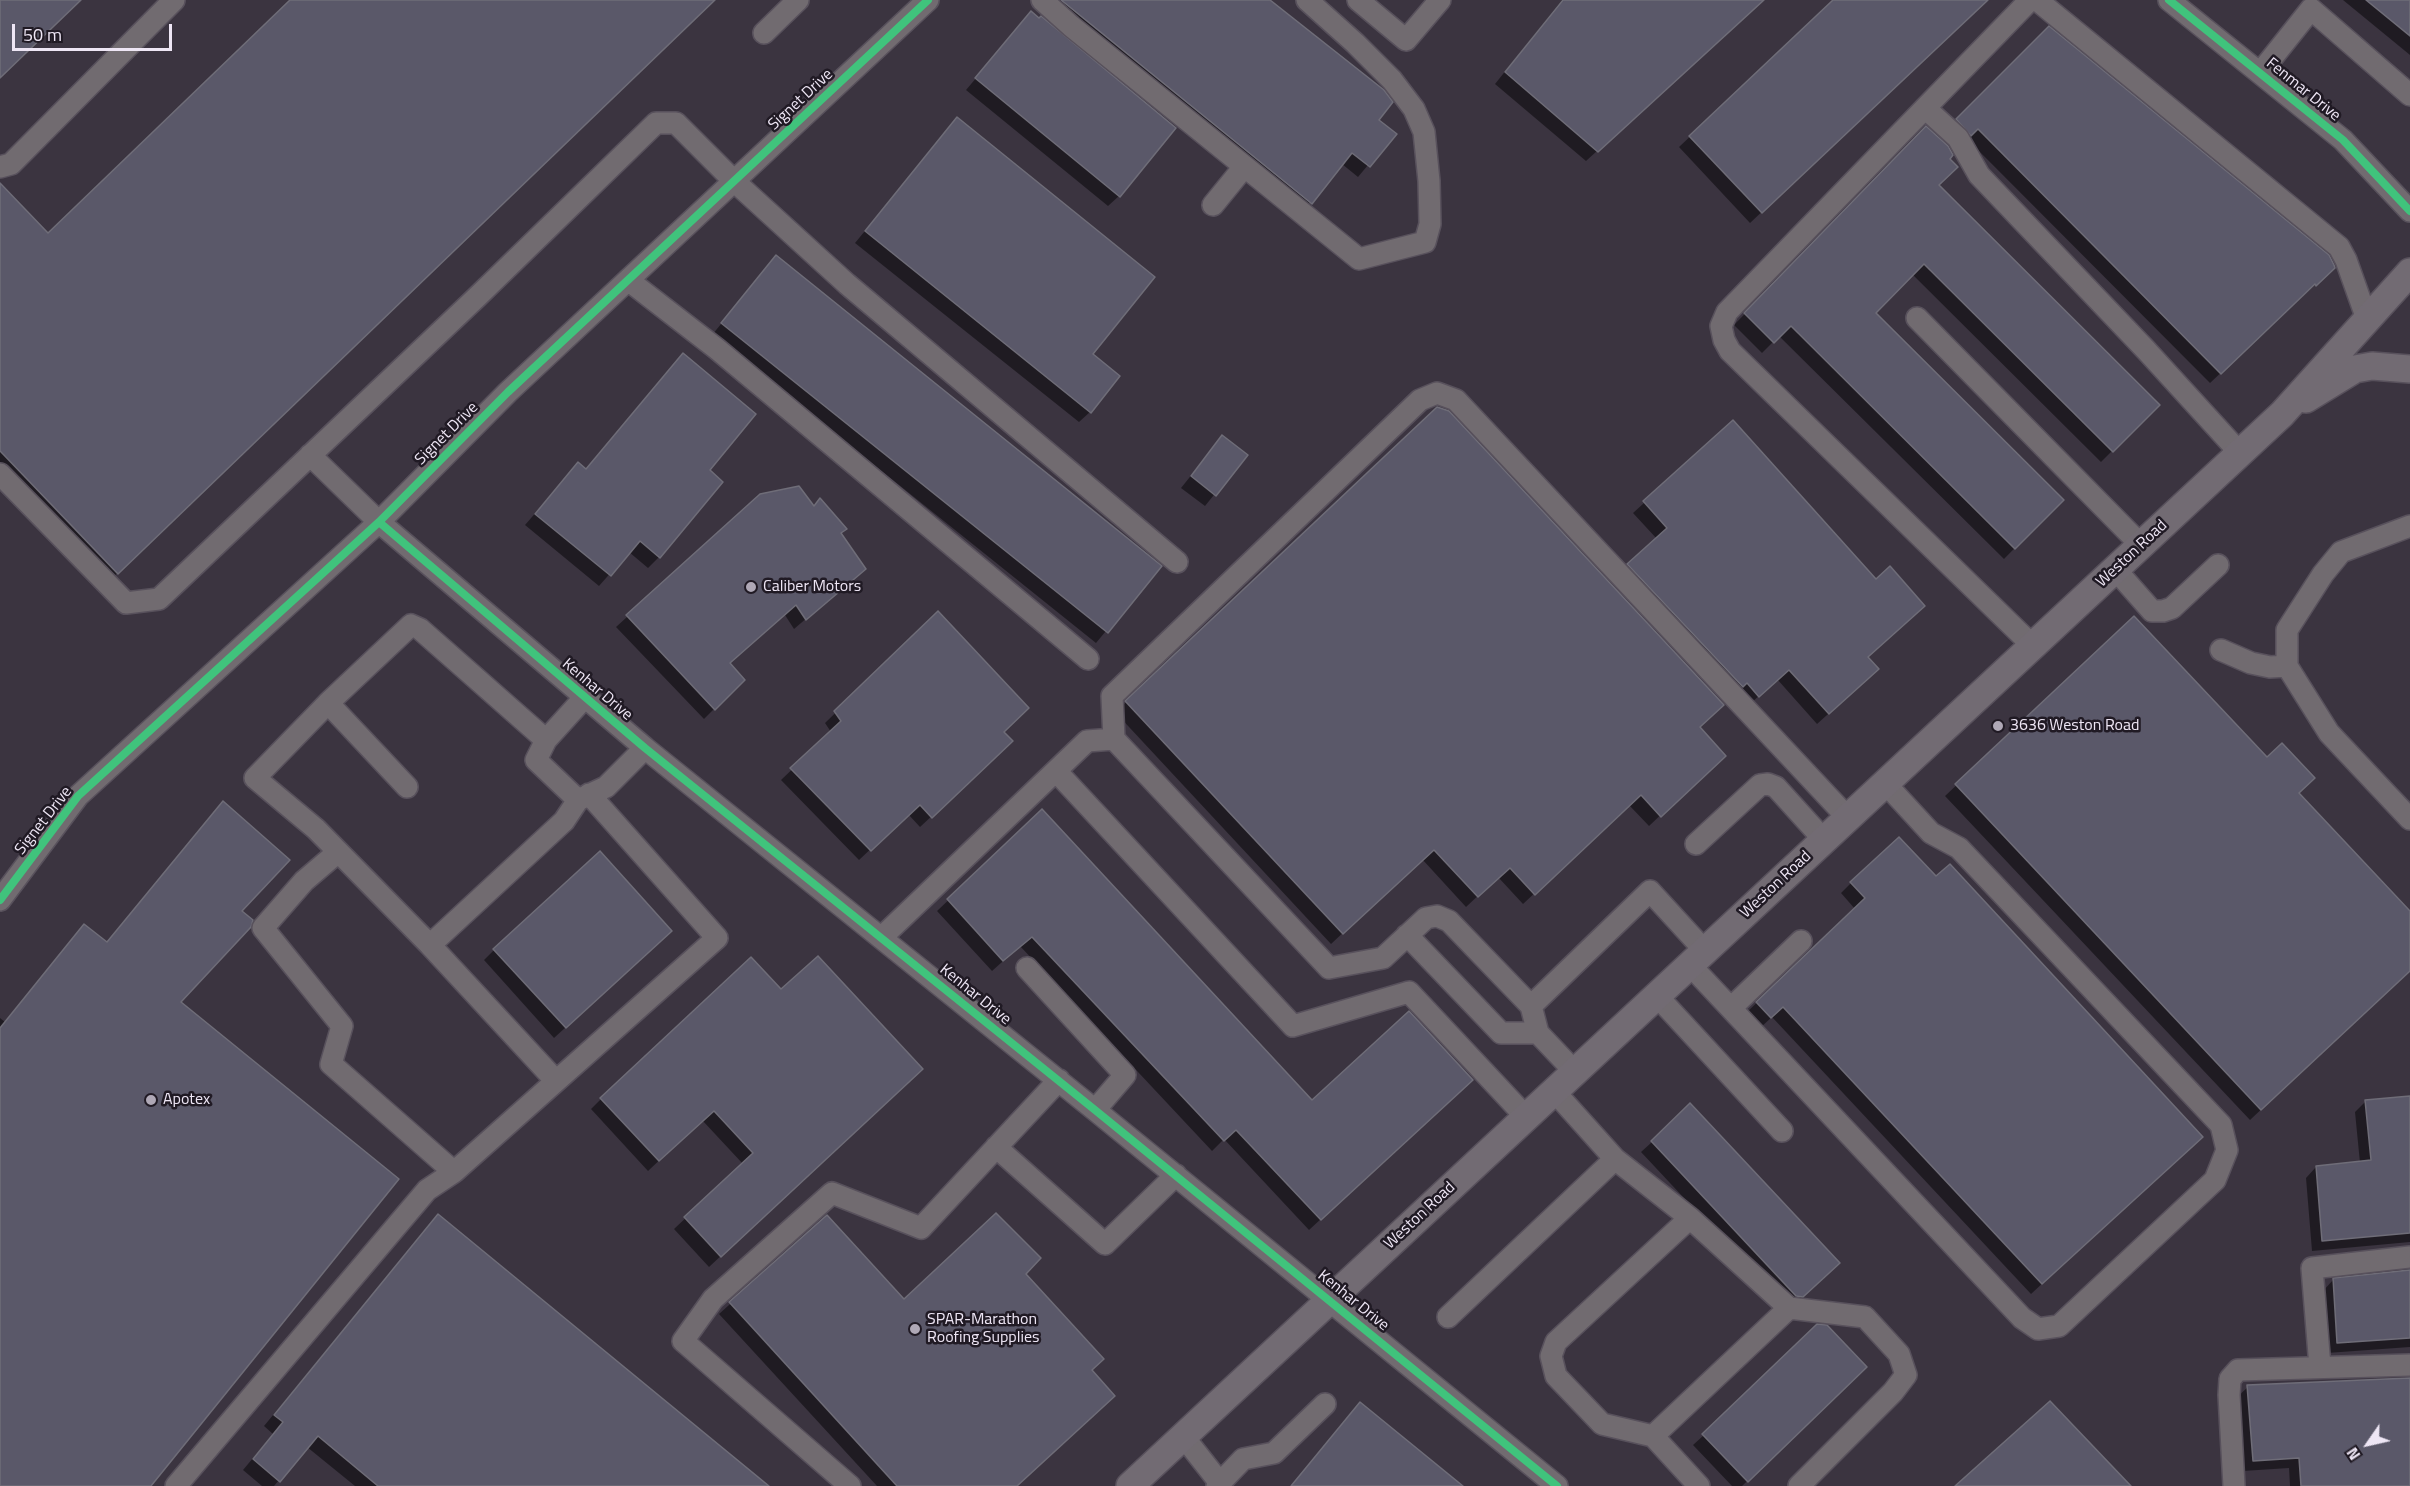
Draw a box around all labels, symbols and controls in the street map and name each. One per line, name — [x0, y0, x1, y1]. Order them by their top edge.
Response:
scale bar — [15, 12, 176, 50]
text: 50 m — [23, 21, 62, 48]
street label: Fenmar Drive — [2262, 54, 2344, 126]
street label: Signet Drive — [765, 65, 837, 135]
street label: Signet Drive — [412, 399, 482, 469]
street label: Weston Road — [2092, 516, 2172, 592]
place label: Caliber Motors — [763, 577, 861, 597]
marker: Caliber Motors — [744, 580, 758, 594]
street label: Kenhar Drive — [558, 655, 636, 725]
place label: 3636 Weston Road — [2010, 716, 2140, 736]
marker: 3636 Weston Road — [1991, 719, 2005, 733]
street label: Signet Drive — [11, 783, 77, 859]
street label: Weston Road — [1736, 847, 1816, 923]
street label: Kenhar Drive — [935, 960, 1015, 1030]
place label: Apotex — [163, 1090, 210, 1110]
marker: Apotex — [144, 1093, 158, 1107]
street label: Weston Road — [1380, 1178, 1460, 1254]
street label: Kenhar Drive — [1313, 1266, 1393, 1336]
place label: SPAR-Marathon Roofing Supplies — [927, 1310, 1039, 1348]
marker: SPAR-Marathon Roofing Supplies — [908, 1322, 922, 1336]
north arrow — [2338, 1414, 2398, 1474]
text: N — [2340, 1443, 2366, 1465]

